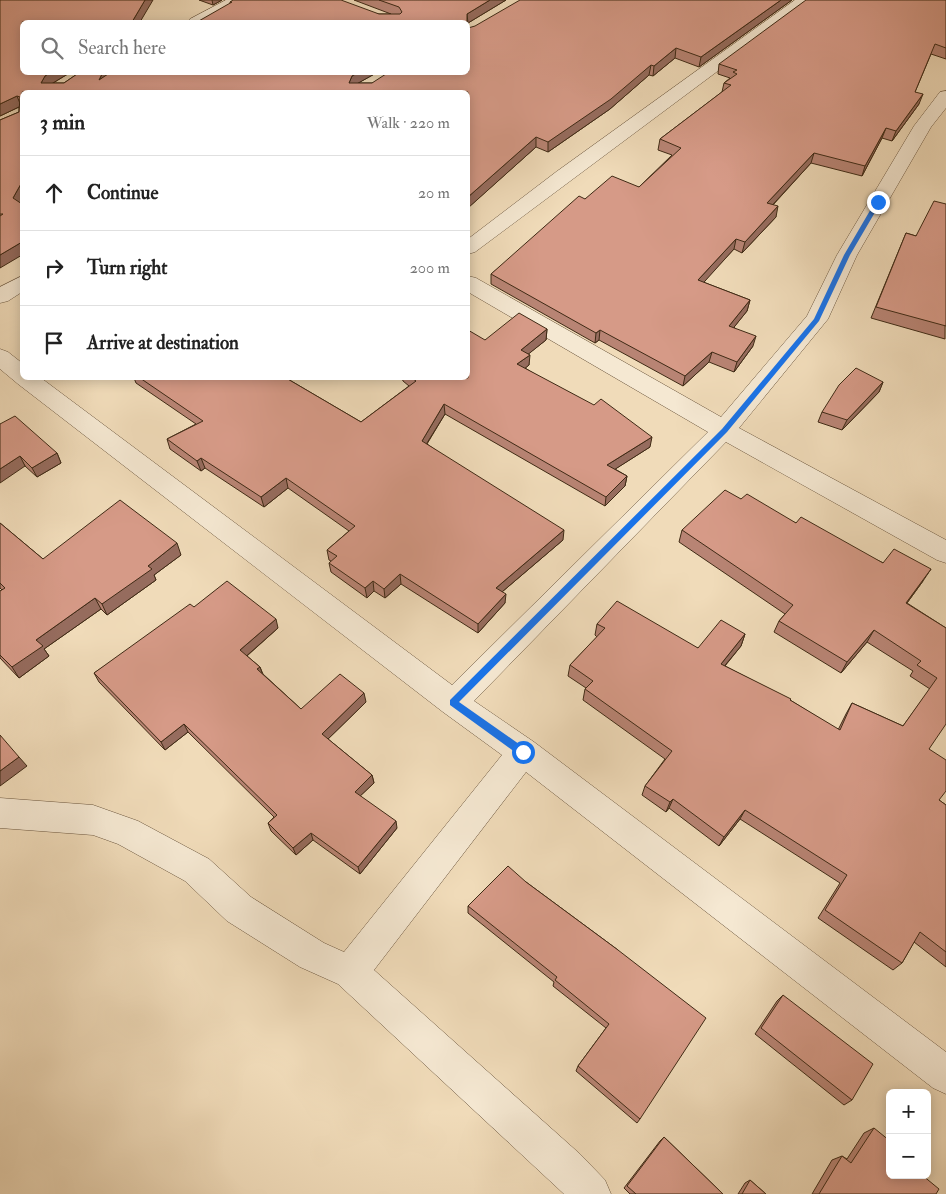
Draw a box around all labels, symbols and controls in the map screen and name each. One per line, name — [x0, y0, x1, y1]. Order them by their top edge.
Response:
search box — [20, 20, 470, 75]
icon: search — [38, 34, 66, 62]
text: Search here — [78, 36, 166, 60]
text: 3 min — [40, 109, 85, 136]
text: Walk · 220 m — [367, 113, 450, 133]
icon: ahead — [40, 179, 68, 207]
text: Continue — [87, 181, 158, 205]
text: 20 m — [418, 183, 450, 203]
route end — [867, 191, 890, 214]
icon: right — [40, 254, 68, 282]
text: Turn right — [87, 256, 167, 280]
text: 200 m — [410, 258, 450, 278]
icon: arrive — [40, 329, 68, 357]
text: Arrive at destination — [87, 331, 239, 355]
route start — [512, 741, 535, 764]
map controls — [886, 1089, 931, 1179]
button: + — [886, 1089, 931, 1134]
button: − — [886, 1134, 931, 1179]

